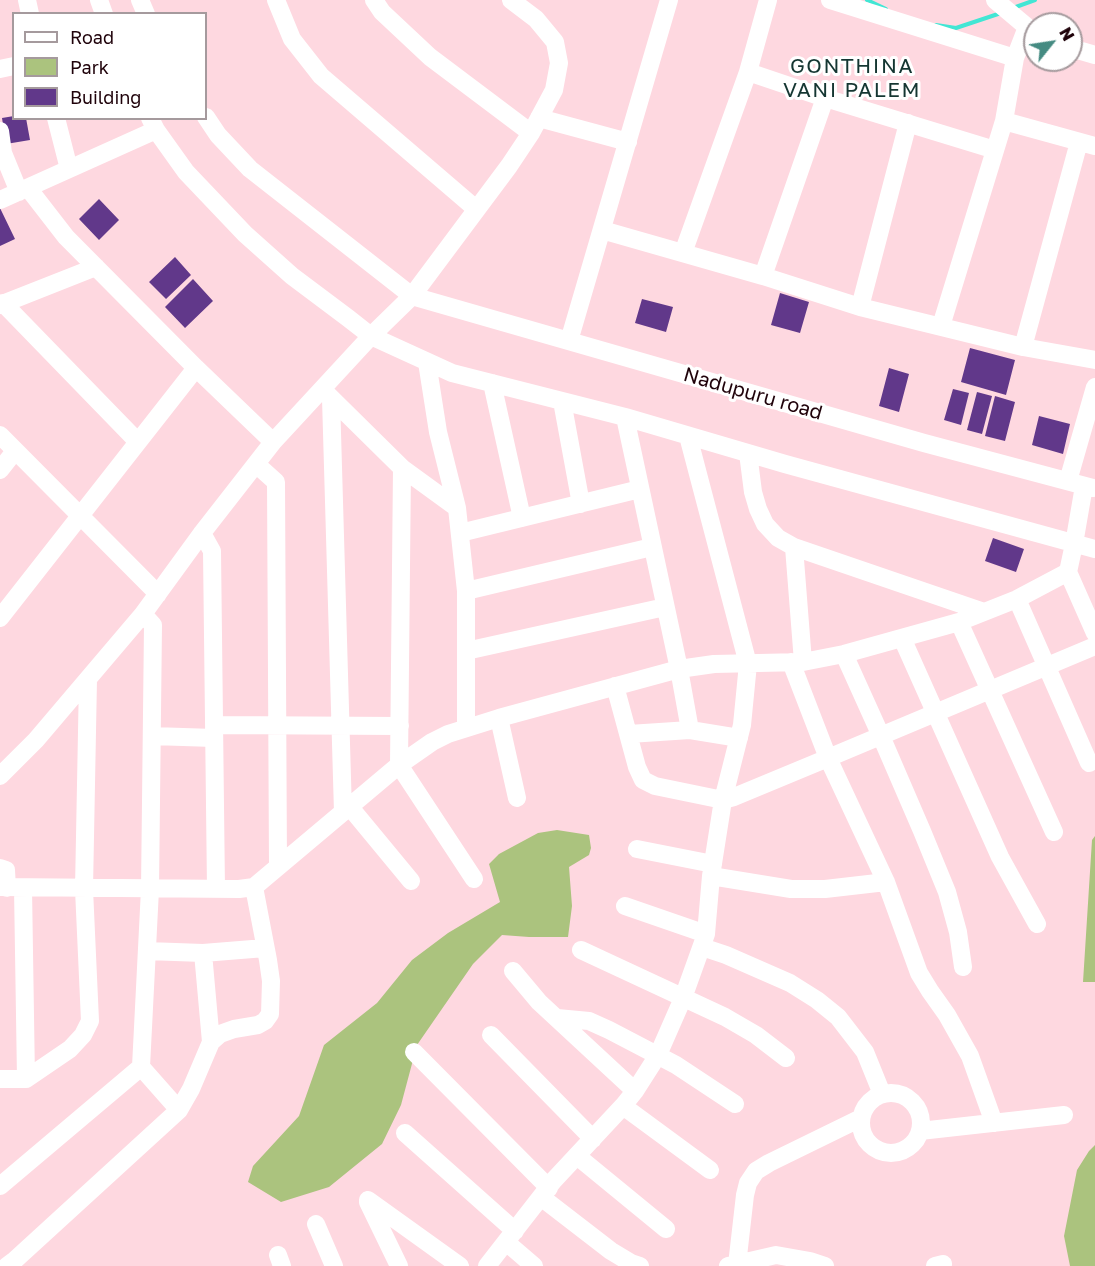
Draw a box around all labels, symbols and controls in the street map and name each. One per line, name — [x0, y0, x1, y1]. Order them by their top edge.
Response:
legend — [12, 12, 207, 120]
north arrow — [1023, 12, 1083, 72]
text: N — [1055, 24, 1079, 44]
text: Road — [70, 26, 114, 48]
district label: GONTHINA VANI PALEM — [783, 53, 921, 103]
text: Park — [70, 56, 109, 78]
text: Building — [70, 86, 141, 108]
street label: Nadupuru road — [681, 363, 825, 425]

